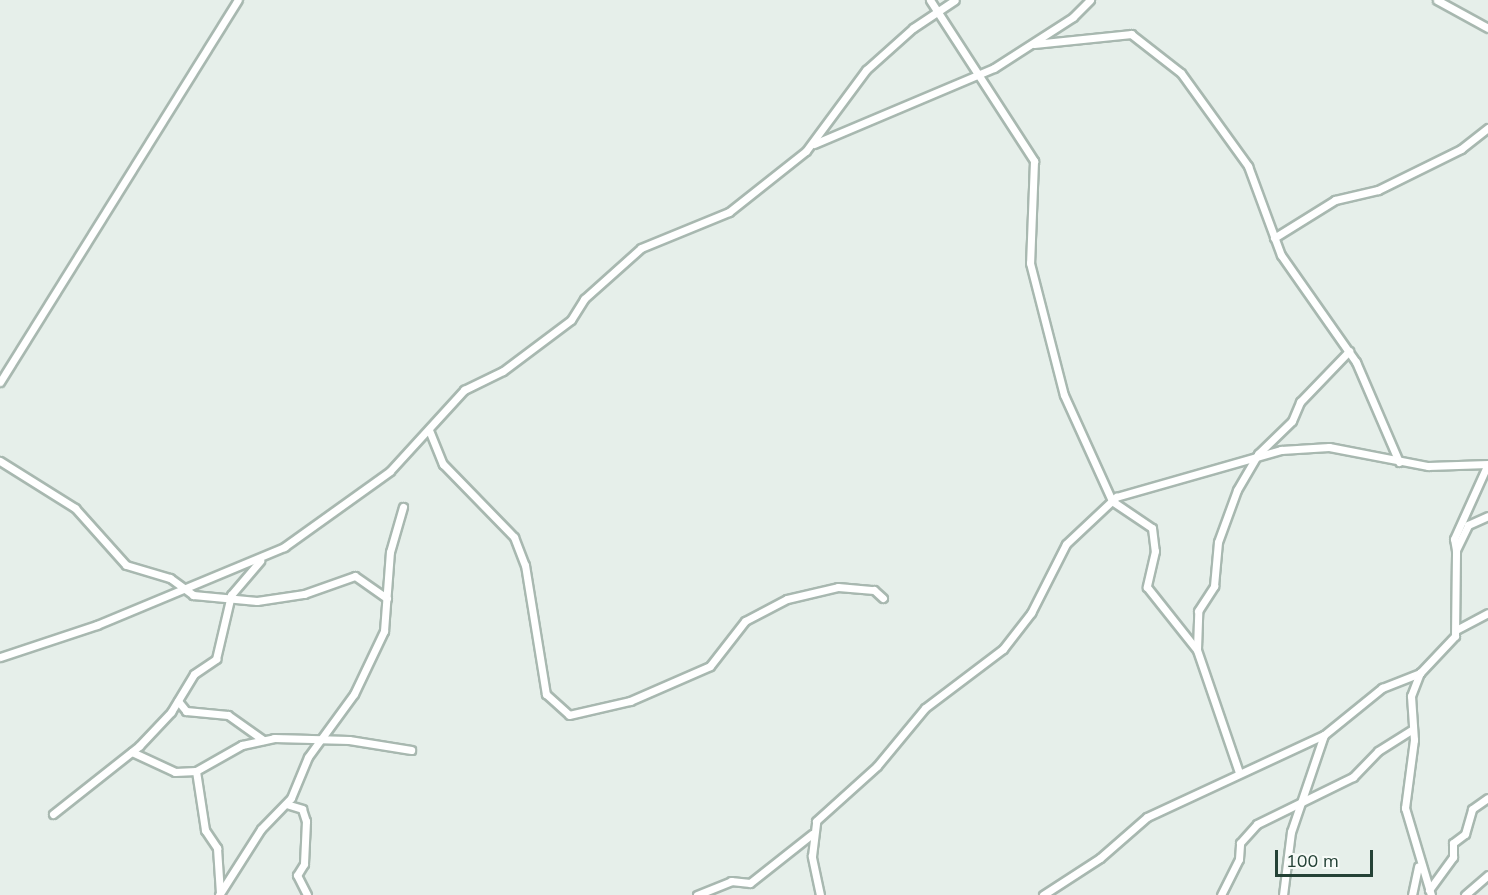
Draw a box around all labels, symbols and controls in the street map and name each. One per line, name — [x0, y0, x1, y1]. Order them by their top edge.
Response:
scale bar — [1278, 838, 1376, 876]
text: 100 m — [1286, 849, 1339, 872]

